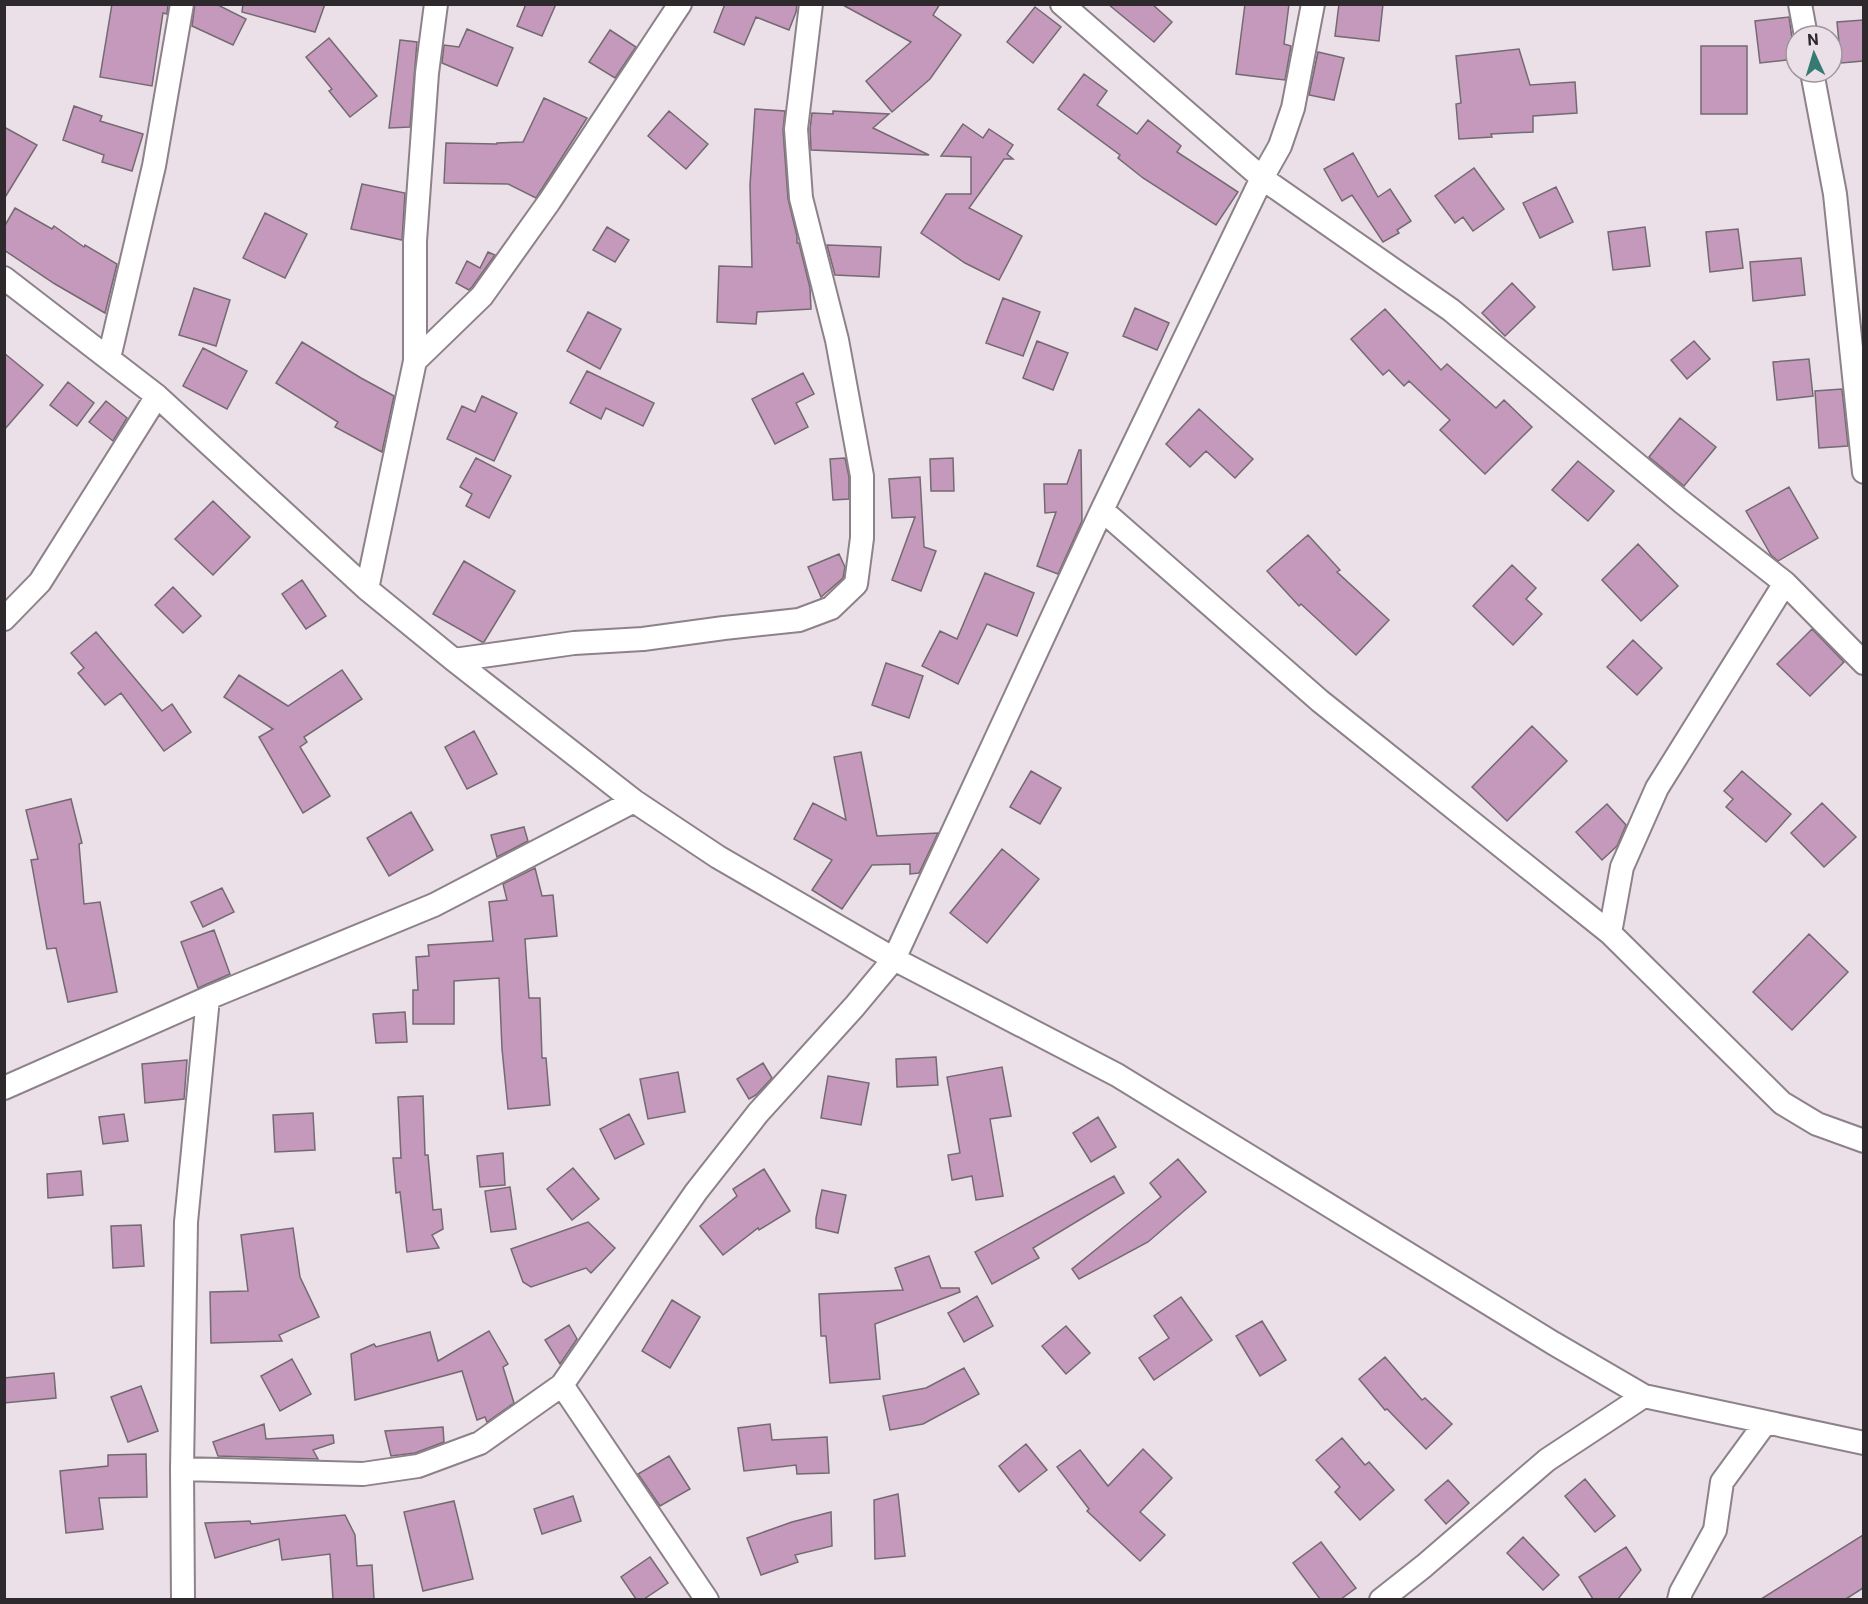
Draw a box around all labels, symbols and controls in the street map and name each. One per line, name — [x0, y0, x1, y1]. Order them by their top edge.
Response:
north arrow — [1784, 24, 1844, 84]
text: N — [1807, 30, 1819, 49]

